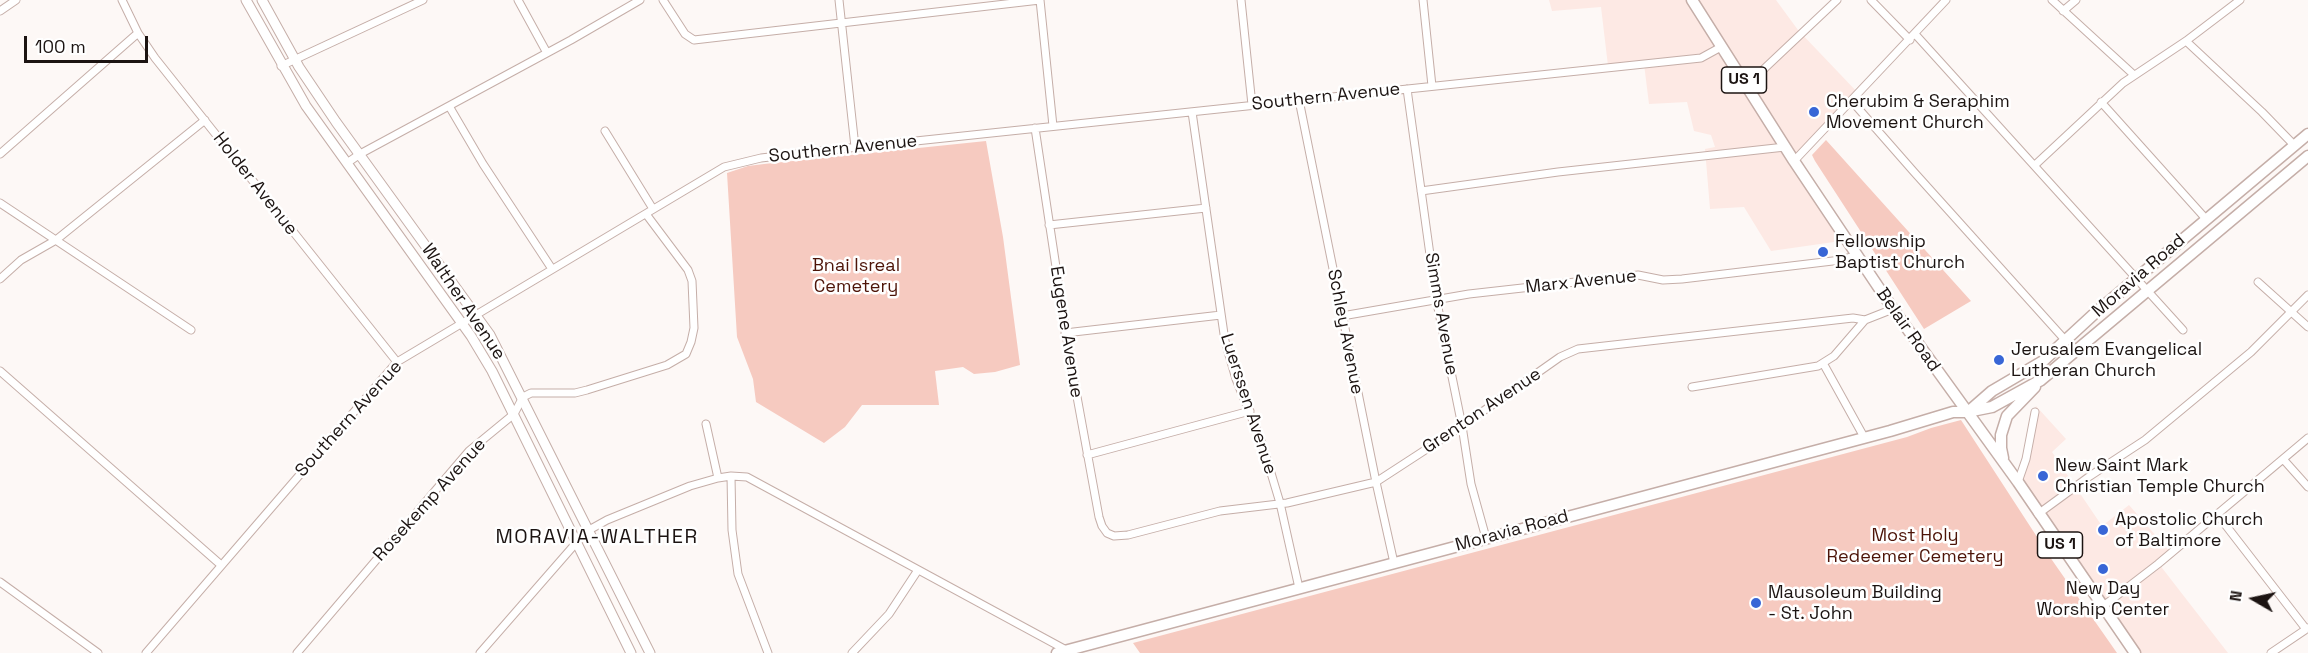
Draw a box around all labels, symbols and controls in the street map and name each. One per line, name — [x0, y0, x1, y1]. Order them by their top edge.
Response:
scale bar — [27, 24, 152, 62]
text: 100 m — [35, 35, 86, 58]
road number: US 1 — [1722, 67, 1766, 93]
street label: Southern Avenue — [1251, 78, 1401, 116]
place label: Cherubim & Seraphim Movement Church — [1826, 91, 2010, 134]
marker: Cherubim & Seraphim Movement Church — [1807, 105, 1821, 119]
street label: Holder Avenue — [208, 128, 302, 240]
street label: Southern Avenue — [768, 130, 918, 168]
street label: Moravia Road — [2088, 230, 2190, 322]
place label: Fellowship Baptist Church — [1835, 231, 1965, 274]
street label: Walther Avenue — [416, 240, 510, 364]
marker: Fellowship Baptist Church — [1816, 245, 1830, 259]
street label: Simms Avenue — [1420, 251, 1462, 377]
park label: Bnai Isreal Cemetery — [812, 255, 900, 298]
street label: Eugene Avenue — [1045, 265, 1087, 399]
street label: Marx Avenue — [1524, 265, 1638, 299]
street label: Schley Avenue — [1322, 268, 1368, 396]
street label: Belair Road — [1871, 284, 1945, 376]
street label: Luerssen Avenue — [1215, 331, 1281, 477]
place label: Jerusalem Evangelical Lutheran Church — [2011, 339, 2202, 382]
marker: Jerusalem Evangelical Lutheran Church — [1992, 353, 2006, 367]
street label: Southern Avenue — [291, 356, 407, 482]
street label: Grenton Avenue — [1419, 363, 1545, 459]
street label: Rosekemp Avenue — [369, 434, 491, 566]
place label: New Saint Mark Christian Temple Church — [2055, 455, 2265, 498]
marker: New Saint Mark Christian Temple Church — [2036, 469, 2050, 483]
street label: Moravia Road — [1453, 506, 1571, 556]
place label: Apostolic Church of Baltimore — [2115, 509, 2263, 552]
marker: Apostolic Church of Baltimore — [2096, 523, 2110, 537]
park label: Most Holy Redeemer Cemetery — [1827, 525, 2003, 568]
district label: MORAVIA-WALTHER — [495, 526, 699, 550]
road number: US 1 — [2038, 532, 2082, 558]
marker: New Day Worship Center — [2096, 562, 2110, 576]
north arrow — [2224, 569, 2284, 629]
place label: New Day Worship Center — [2037, 578, 2169, 620]
place label: Mausoleum Building - St. John — [1768, 582, 1942, 624]
text: N — [2225, 589, 2247, 603]
marker: Mausoleum Building - St. John — [1749, 596, 1763, 610]

